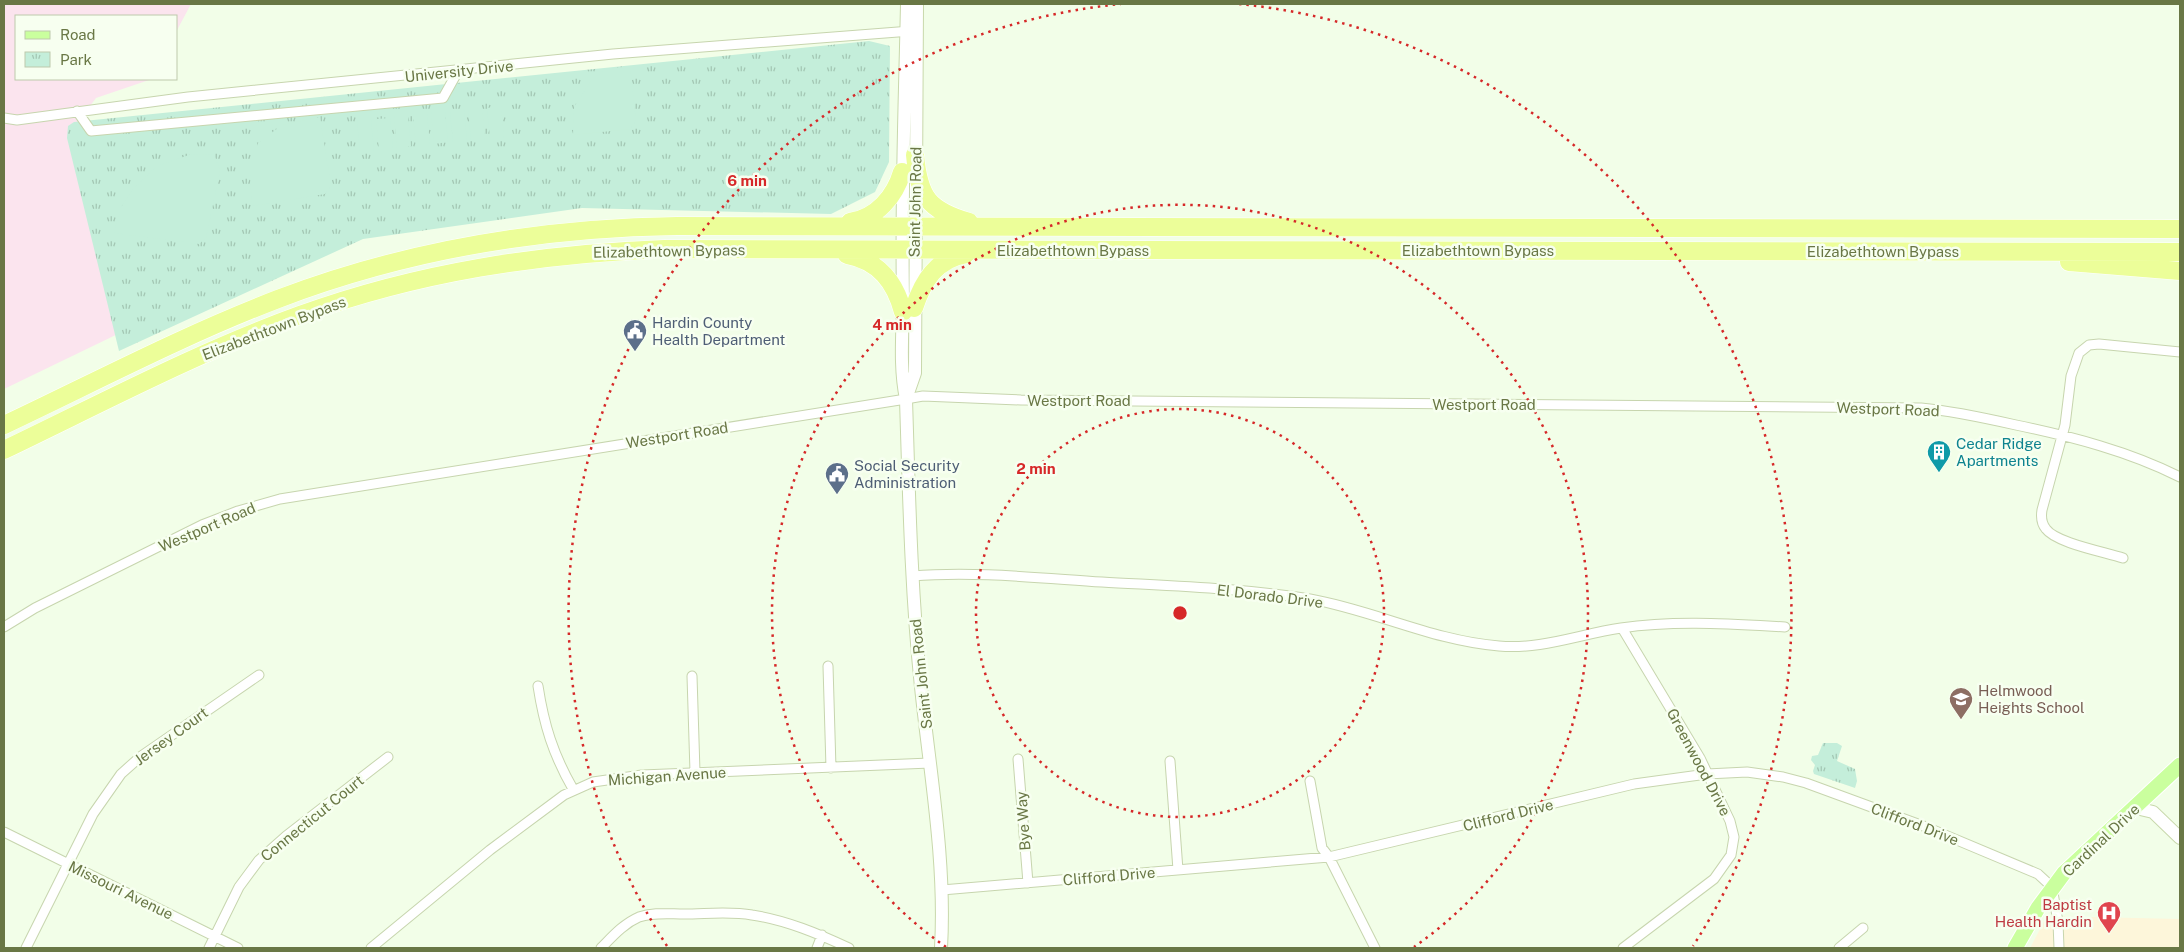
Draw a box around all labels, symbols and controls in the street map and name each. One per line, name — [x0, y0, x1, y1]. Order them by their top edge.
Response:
legend — [15, 15, 178, 80]
text: Road — [60, 26, 96, 43]
text: Park — [60, 51, 92, 68]
street label: University Drive — [404, 57, 514, 85]
street label: Saint John Road — [906, 147, 924, 257]
text: 6 min — [727, 172, 767, 189]
street label: Elizabethtown Bypass — [593, 241, 745, 261]
street label: Elizabethtown Bypass — [997, 242, 1149, 259]
street label: Elizabethtown Bypass — [1402, 242, 1554, 259]
street label: Elizabethtown Bypass — [1807, 243, 1959, 260]
street label: Elizabethtown Bypass — [200, 293, 348, 363]
place label: Hardin County Health Department — [652, 314, 785, 348]
text: 4 min — [872, 316, 912, 333]
public building icon: Hardin County Health Department — [622, 318, 648, 352]
street label: Westport Road — [1027, 392, 1131, 409]
street label: Westport Road — [1432, 396, 1536, 413]
street label: Westport Road — [1836, 399, 1940, 419]
street label: Westport Road — [625, 419, 729, 451]
place label: Cedar Ridge Apartments — [1956, 435, 2042, 469]
building icon: Cedar Ridge Apartments — [1926, 439, 1952, 473]
place label: Social Security Administration — [854, 457, 960, 491]
text: 2 min — [1016, 460, 1056, 477]
public building icon: Social Security Administration — [824, 461, 850, 495]
street label: Westport Road — [156, 499, 258, 555]
street label: El Dorado Drive — [1216, 581, 1324, 611]
centre of rings — [1171, 604, 1189, 622]
street label: Saint John Road — [907, 618, 935, 730]
place label: Helmwood Heights School — [1978, 682, 2084, 716]
school or university icon: Helmwood Heights School — [1948, 686, 1974, 720]
street label: Jersey Court — [131, 704, 211, 768]
street label: Greenwood Drive — [1664, 705, 1734, 819]
street label: Michigan Avenue — [607, 763, 727, 789]
street label: Connecticut Court — [257, 771, 367, 865]
street label: Bye Way — [1012, 791, 1034, 851]
street label: Clifford Drive — [1461, 796, 1555, 834]
street label: Clifford Drive — [1869, 799, 1961, 849]
street label: Cardinal Drive — [2059, 800, 2143, 880]
street label: Missouri Avenue — [66, 857, 176, 923]
street label: Clifford Drive — [1062, 863, 1156, 889]
place label: Baptist Health Hardin — [1995, 896, 2092, 930]
hospital icon: Baptist Health Hardin — [2096, 900, 2122, 934]

